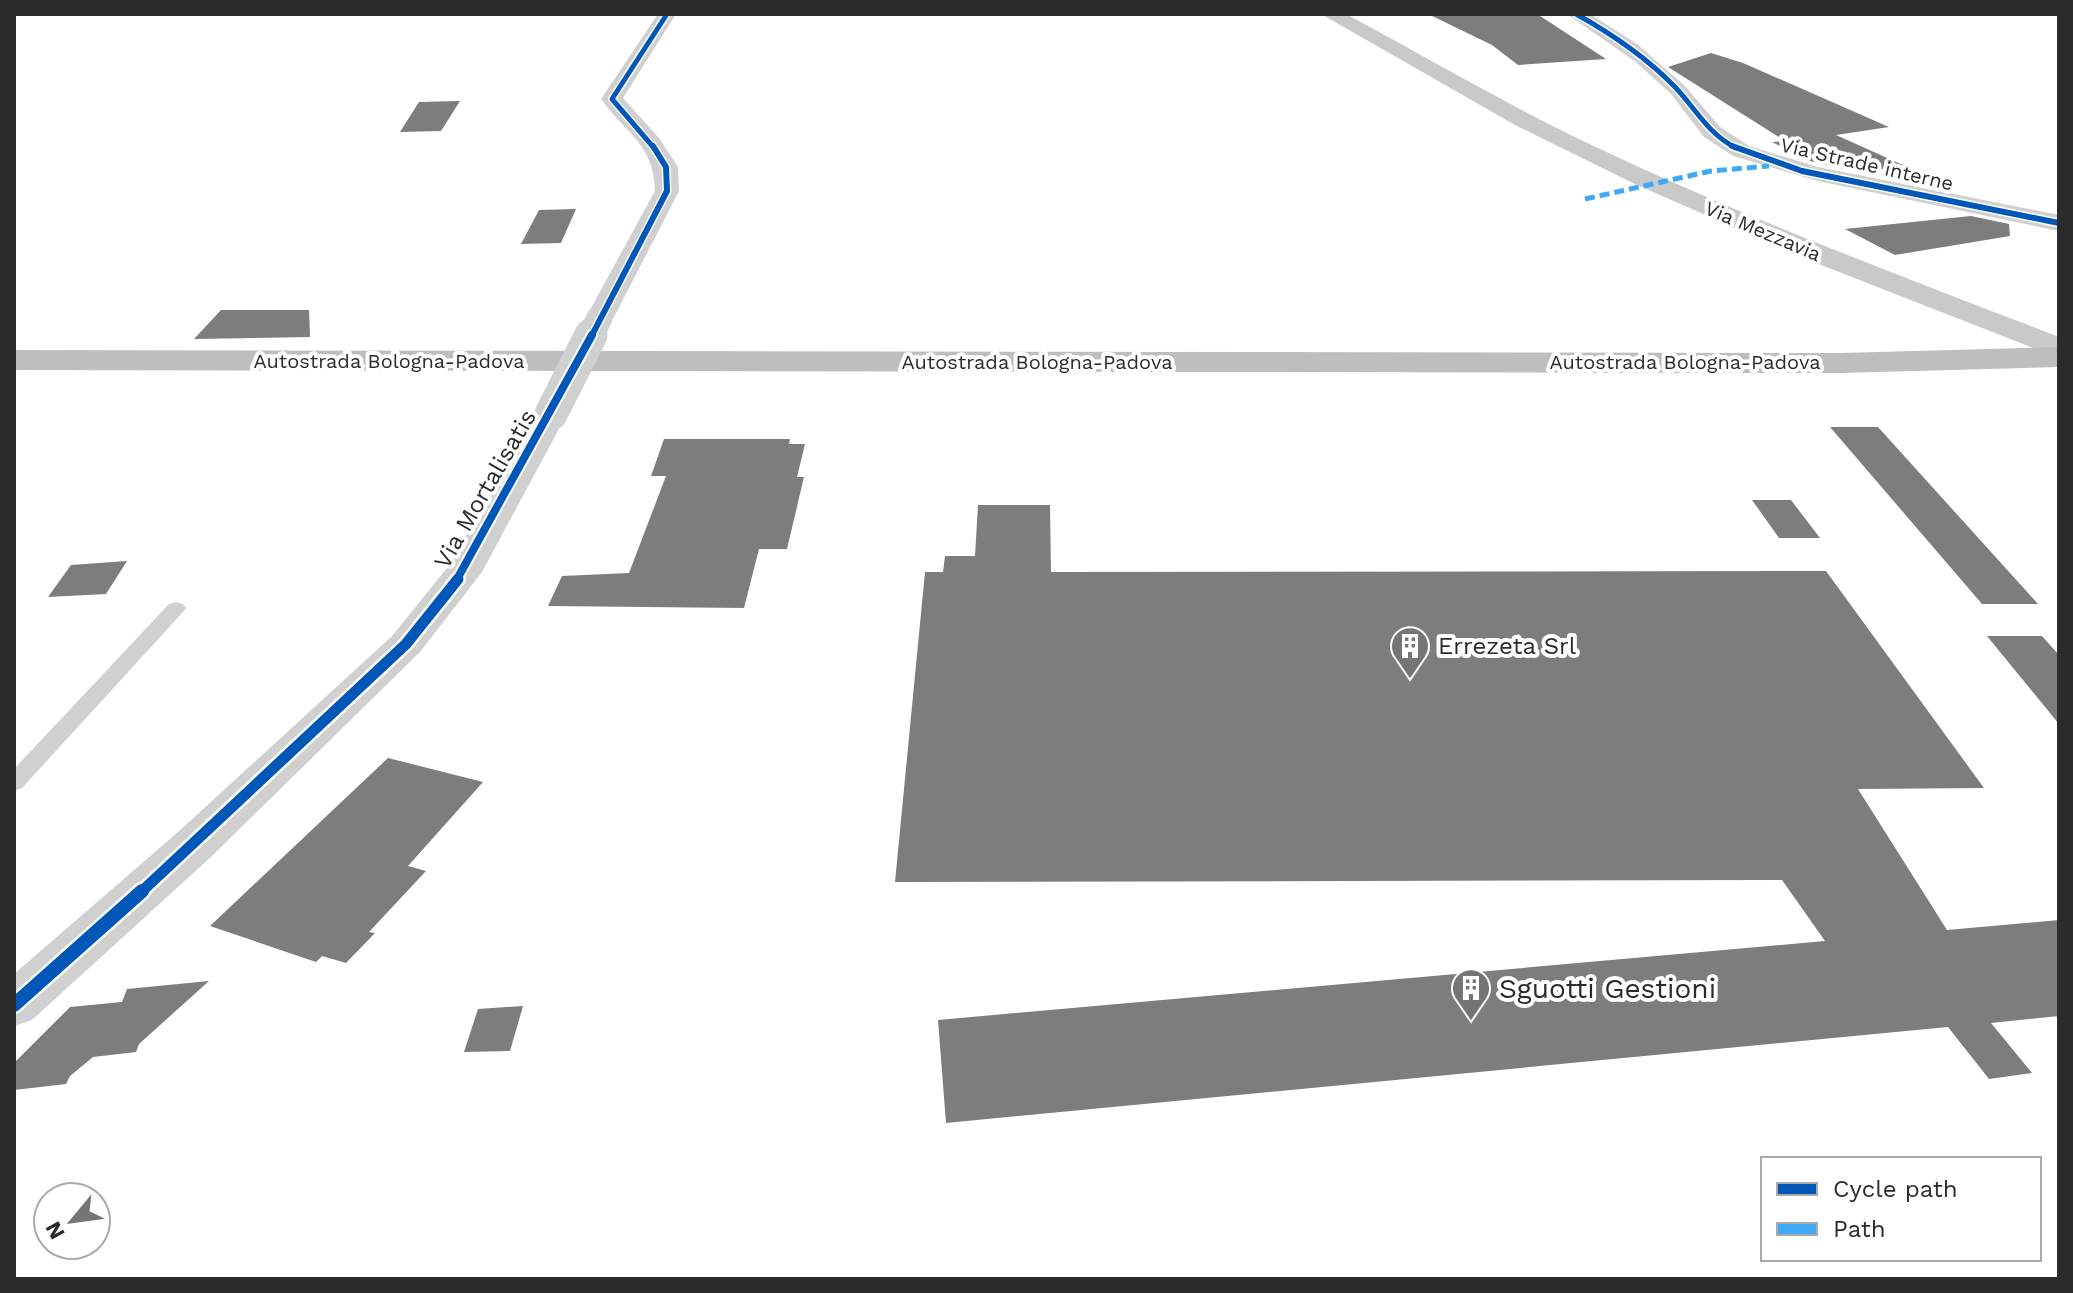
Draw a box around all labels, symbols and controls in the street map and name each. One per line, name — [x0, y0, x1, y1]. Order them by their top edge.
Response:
street label: Via Strade interne — [1778, 132, 1956, 196]
street label: Via Mezzavia — [1701, 196, 1825, 266]
street label: Autostrada Bologna-Padova — [254, 349, 524, 373]
street label: Autostrada Bologna-Padova — [902, 350, 1172, 374]
street label: Autostrada Bologna-Padova — [1550, 350, 1820, 374]
street label: Via Mortalisatis — [428, 404, 542, 574]
building icon: Errezeta Srl — [1389, 625, 1431, 680]
place label: Errezeta Srl — [1438, 632, 1577, 660]
building icon: Sguotti Gestioni — [1450, 967, 1492, 1022]
place label: Sguotti Gestioni — [1499, 972, 1716, 1005]
legend — [1761, 1157, 2041, 1261]
text: Cycle path — [1833, 1175, 1958, 1203]
north arrow — [32, 1181, 112, 1261]
text: Path — [1833, 1215, 1886, 1243]
text: N — [40, 1217, 70, 1244]

